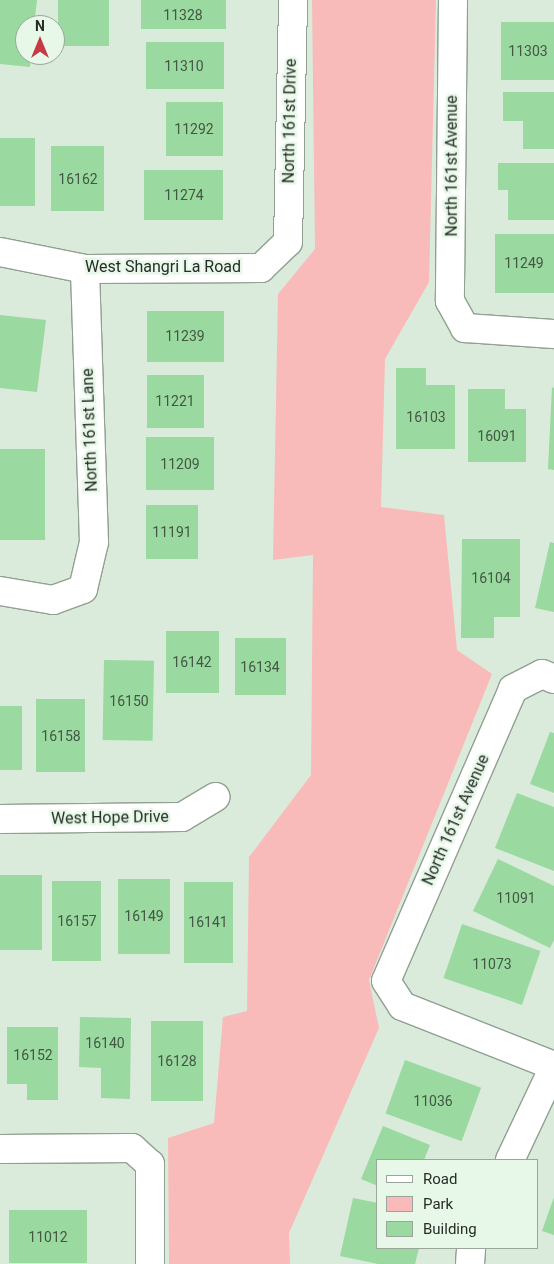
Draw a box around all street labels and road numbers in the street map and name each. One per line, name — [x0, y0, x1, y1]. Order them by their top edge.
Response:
street label: North 161st Drive — [279, 58, 301, 184]
street label: North 161st Avenue — [442, 95, 462, 237]
street label: West Shangri La Road — [85, 257, 241, 277]
street label: North 161st Lane — [78, 368, 102, 492]
street label: North 161st Avenue — [419, 752, 493, 888]
street label: West Hope Drive — [51, 807, 169, 829]

